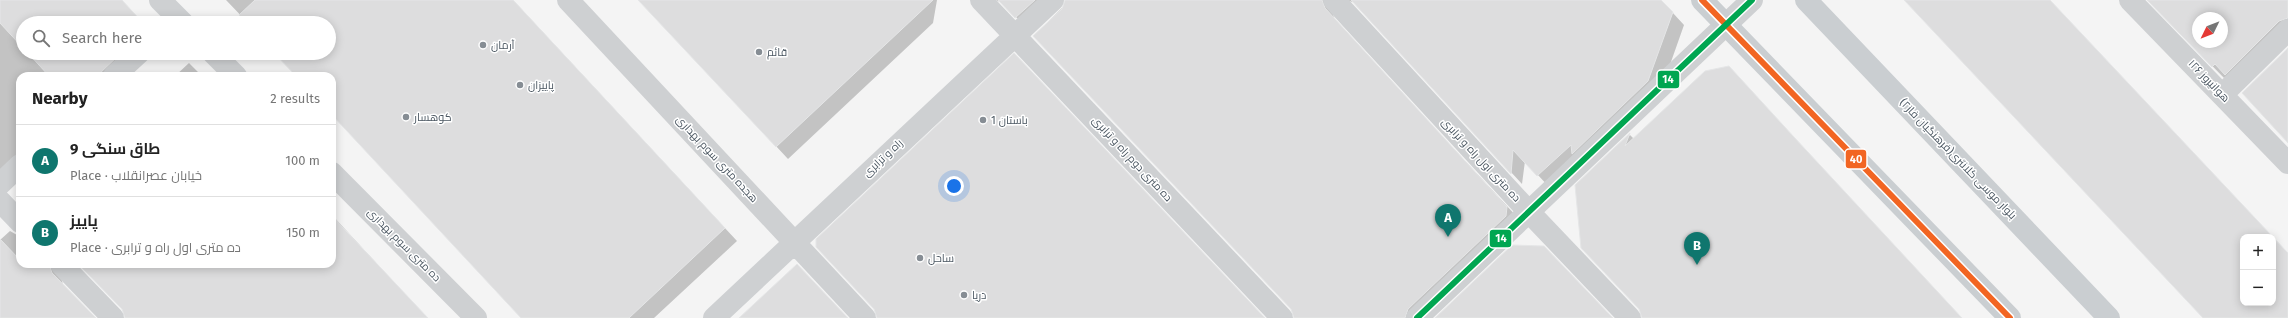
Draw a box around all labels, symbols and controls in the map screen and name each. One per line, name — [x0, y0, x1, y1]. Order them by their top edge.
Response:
north arrow — [2192, 12, 2228, 48]
search box — [16, 16, 336, 60]
icon: search — [30, 27, 52, 49]
text: Search here — [62, 29, 142, 47]
place label: آرمان — [491, 39, 515, 52]
marker: آرمان — [478, 40, 488, 50]
place label: قائم — [767, 46, 787, 60]
marker: قائم — [754, 47, 764, 57]
street label: هوانیروز ۱۲۶ — [2186, 57, 2232, 105]
line badge: 14 — [1657, 70, 1680, 89]
text: 14 — [1662, 73, 1674, 86]
place label: پاییزان — [528, 79, 554, 92]
marker: پاییزان — [515, 80, 525, 90]
text: Nearby — [32, 88, 87, 109]
text: 2 results — [270, 91, 320, 106]
street label: بلوار موسی کلانتری(فرهنگیان فاز۲) — [1897, 96, 2019, 222]
place label: کوهسار — [413, 111, 452, 124]
marker: کوهسار — [401, 112, 411, 122]
street label: هجده متری سوم بهداری — [673, 113, 761, 206]
place label: باستان 1 — [991, 114, 1028, 127]
street label: ده متری دوم راه و ترابری — [1088, 114, 1175, 205]
marker: باستان 1 — [978, 115, 988, 125]
street label: ده متری اول راه و ترابری — [1439, 115, 1523, 205]
street label: راه و ترابری — [861, 136, 906, 180]
text: طاق سنگی 9 — [70, 140, 160, 158]
line badge: 40 — [1845, 149, 1867, 169]
text: A — [41, 153, 49, 168]
text: 100 m — [285, 153, 320, 168]
text: 40 — [1850, 153, 1863, 166]
text: Place · خیابان عصرانقلاب — [70, 168, 202, 183]
your location — [944, 176, 964, 196]
pin: A — [1435, 204, 1461, 237]
street label: ده متری سوم بهداری — [364, 206, 443, 285]
text: پاییز — [70, 212, 98, 230]
text: B — [41, 225, 49, 240]
text: 150 m — [286, 225, 320, 240]
line badge: 14 — [1489, 229, 1512, 248]
text: 14 — [1495, 232, 1507, 245]
pin: B — [1684, 232, 1710, 265]
map controls — [2240, 234, 2276, 306]
button: + — [2240, 234, 2276, 270]
text: Place · ده متری اول راه و ترابری — [70, 240, 241, 255]
place label: ساحل — [928, 252, 954, 265]
marker: ساحل — [915, 253, 925, 263]
button: − — [2240, 270, 2276, 306]
place label: دریا — [972, 289, 986, 302]
marker: دریا — [959, 290, 969, 300]

